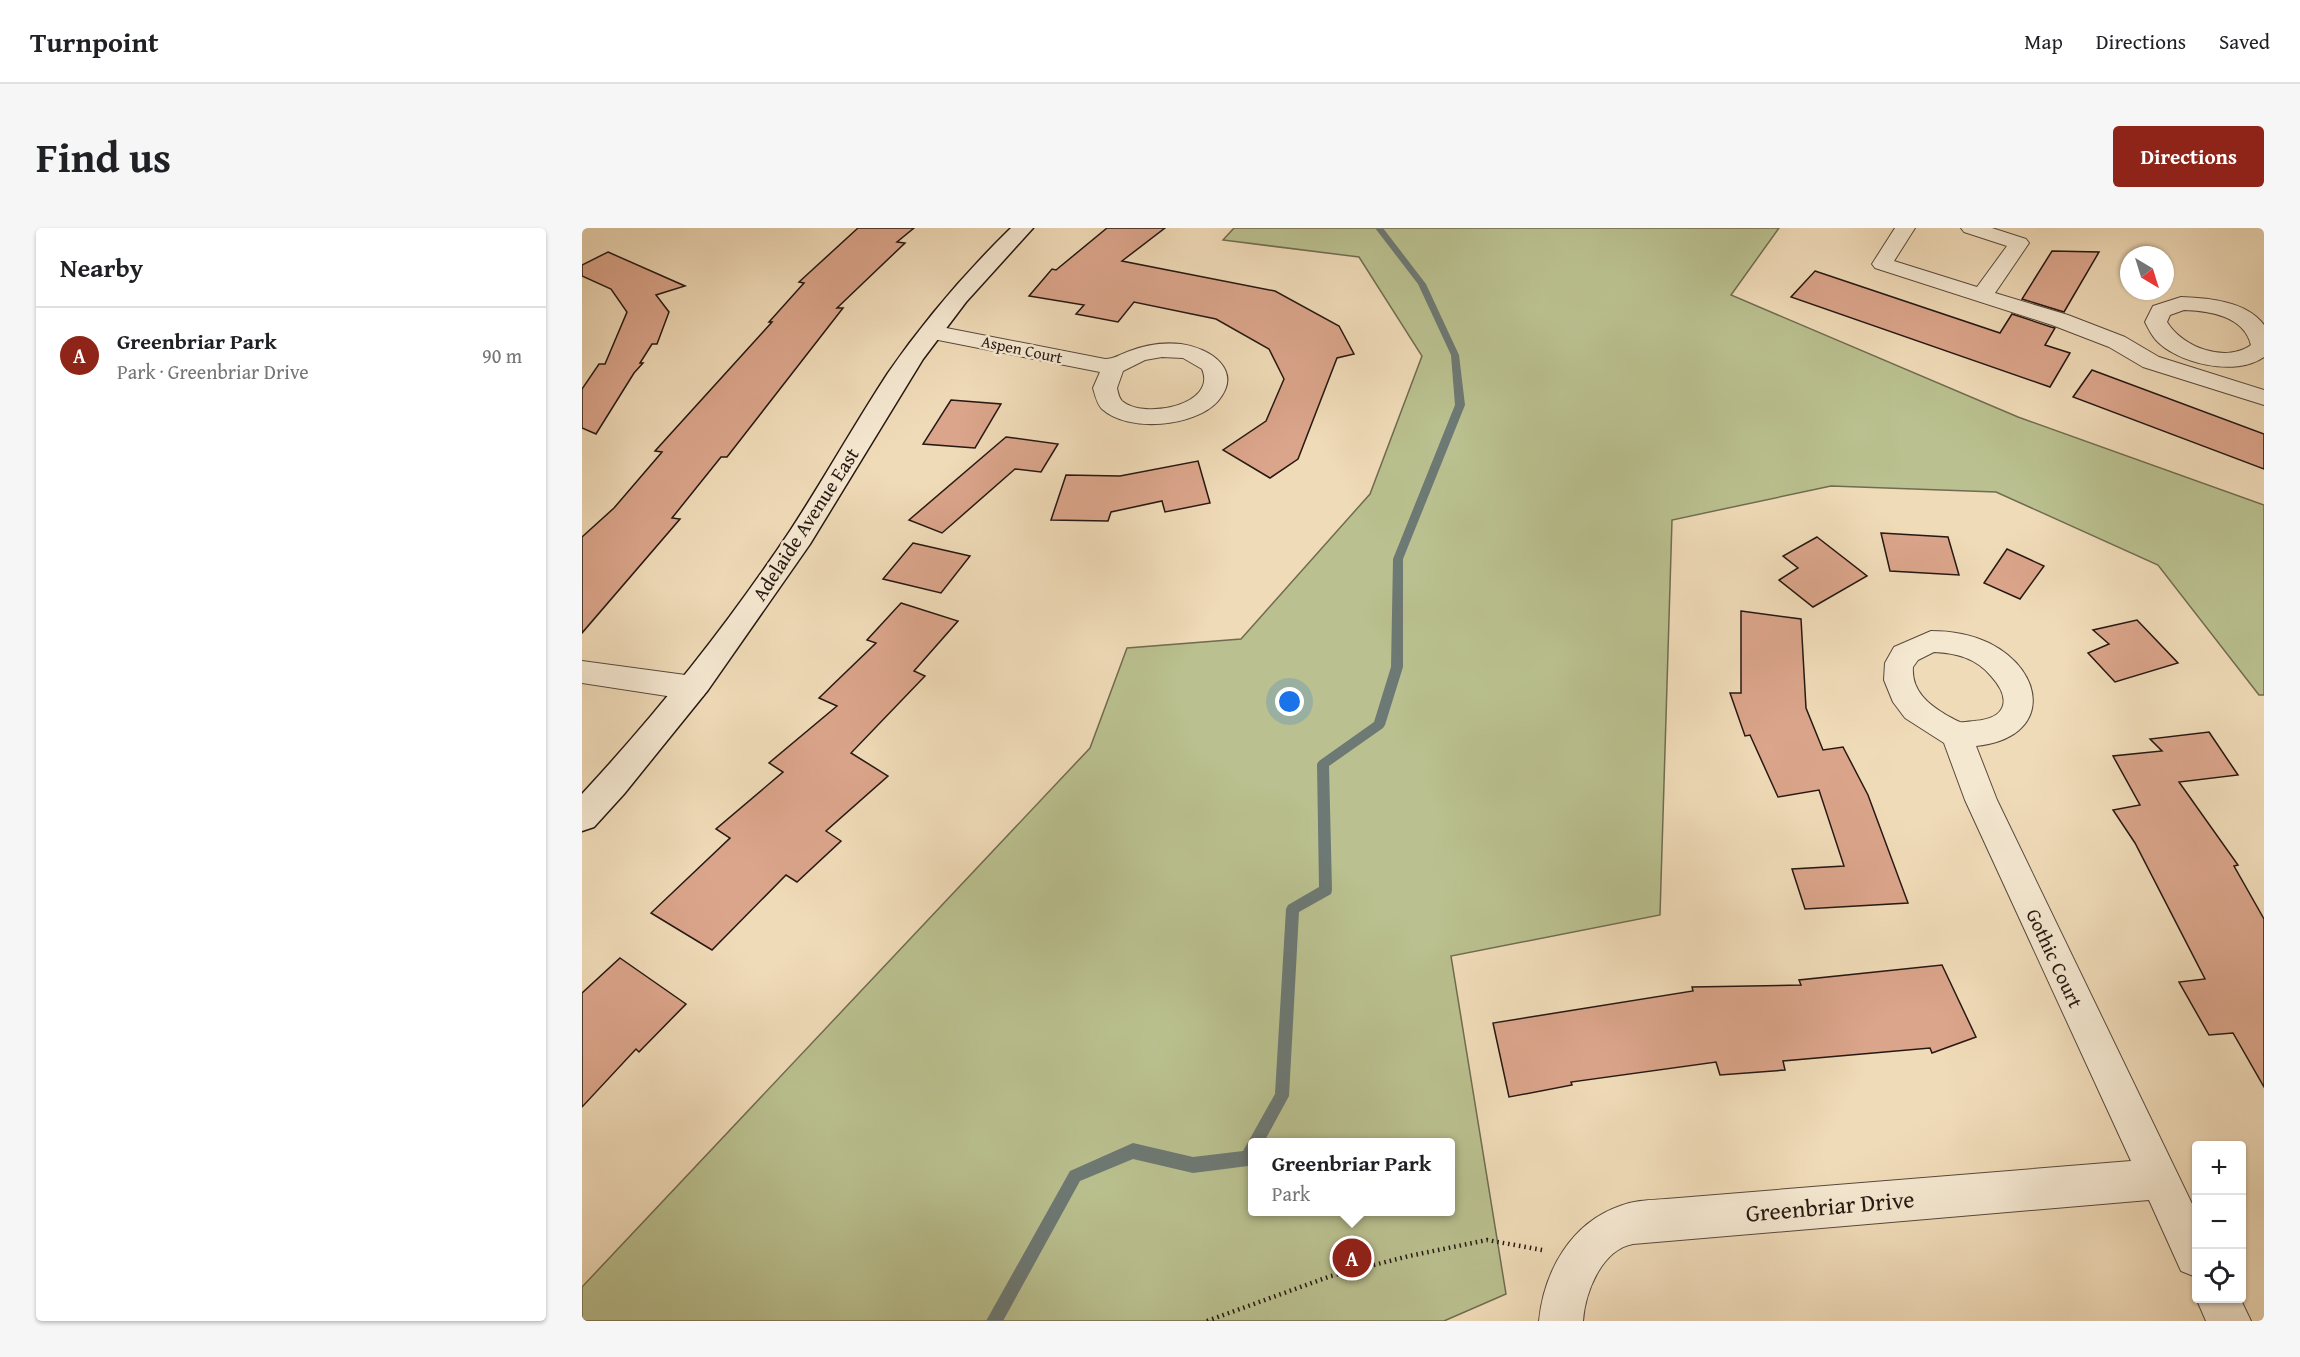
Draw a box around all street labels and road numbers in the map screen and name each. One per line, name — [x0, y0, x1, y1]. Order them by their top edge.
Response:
street label: Aspen Court — [979, 329, 1065, 369]
street label: Adelaide Avenue East — [744, 442, 866, 606]
street label: Gothic Court — [2019, 904, 2091, 1012]
street label: Greenbriar Drive — [1744, 1181, 1916, 1231]

